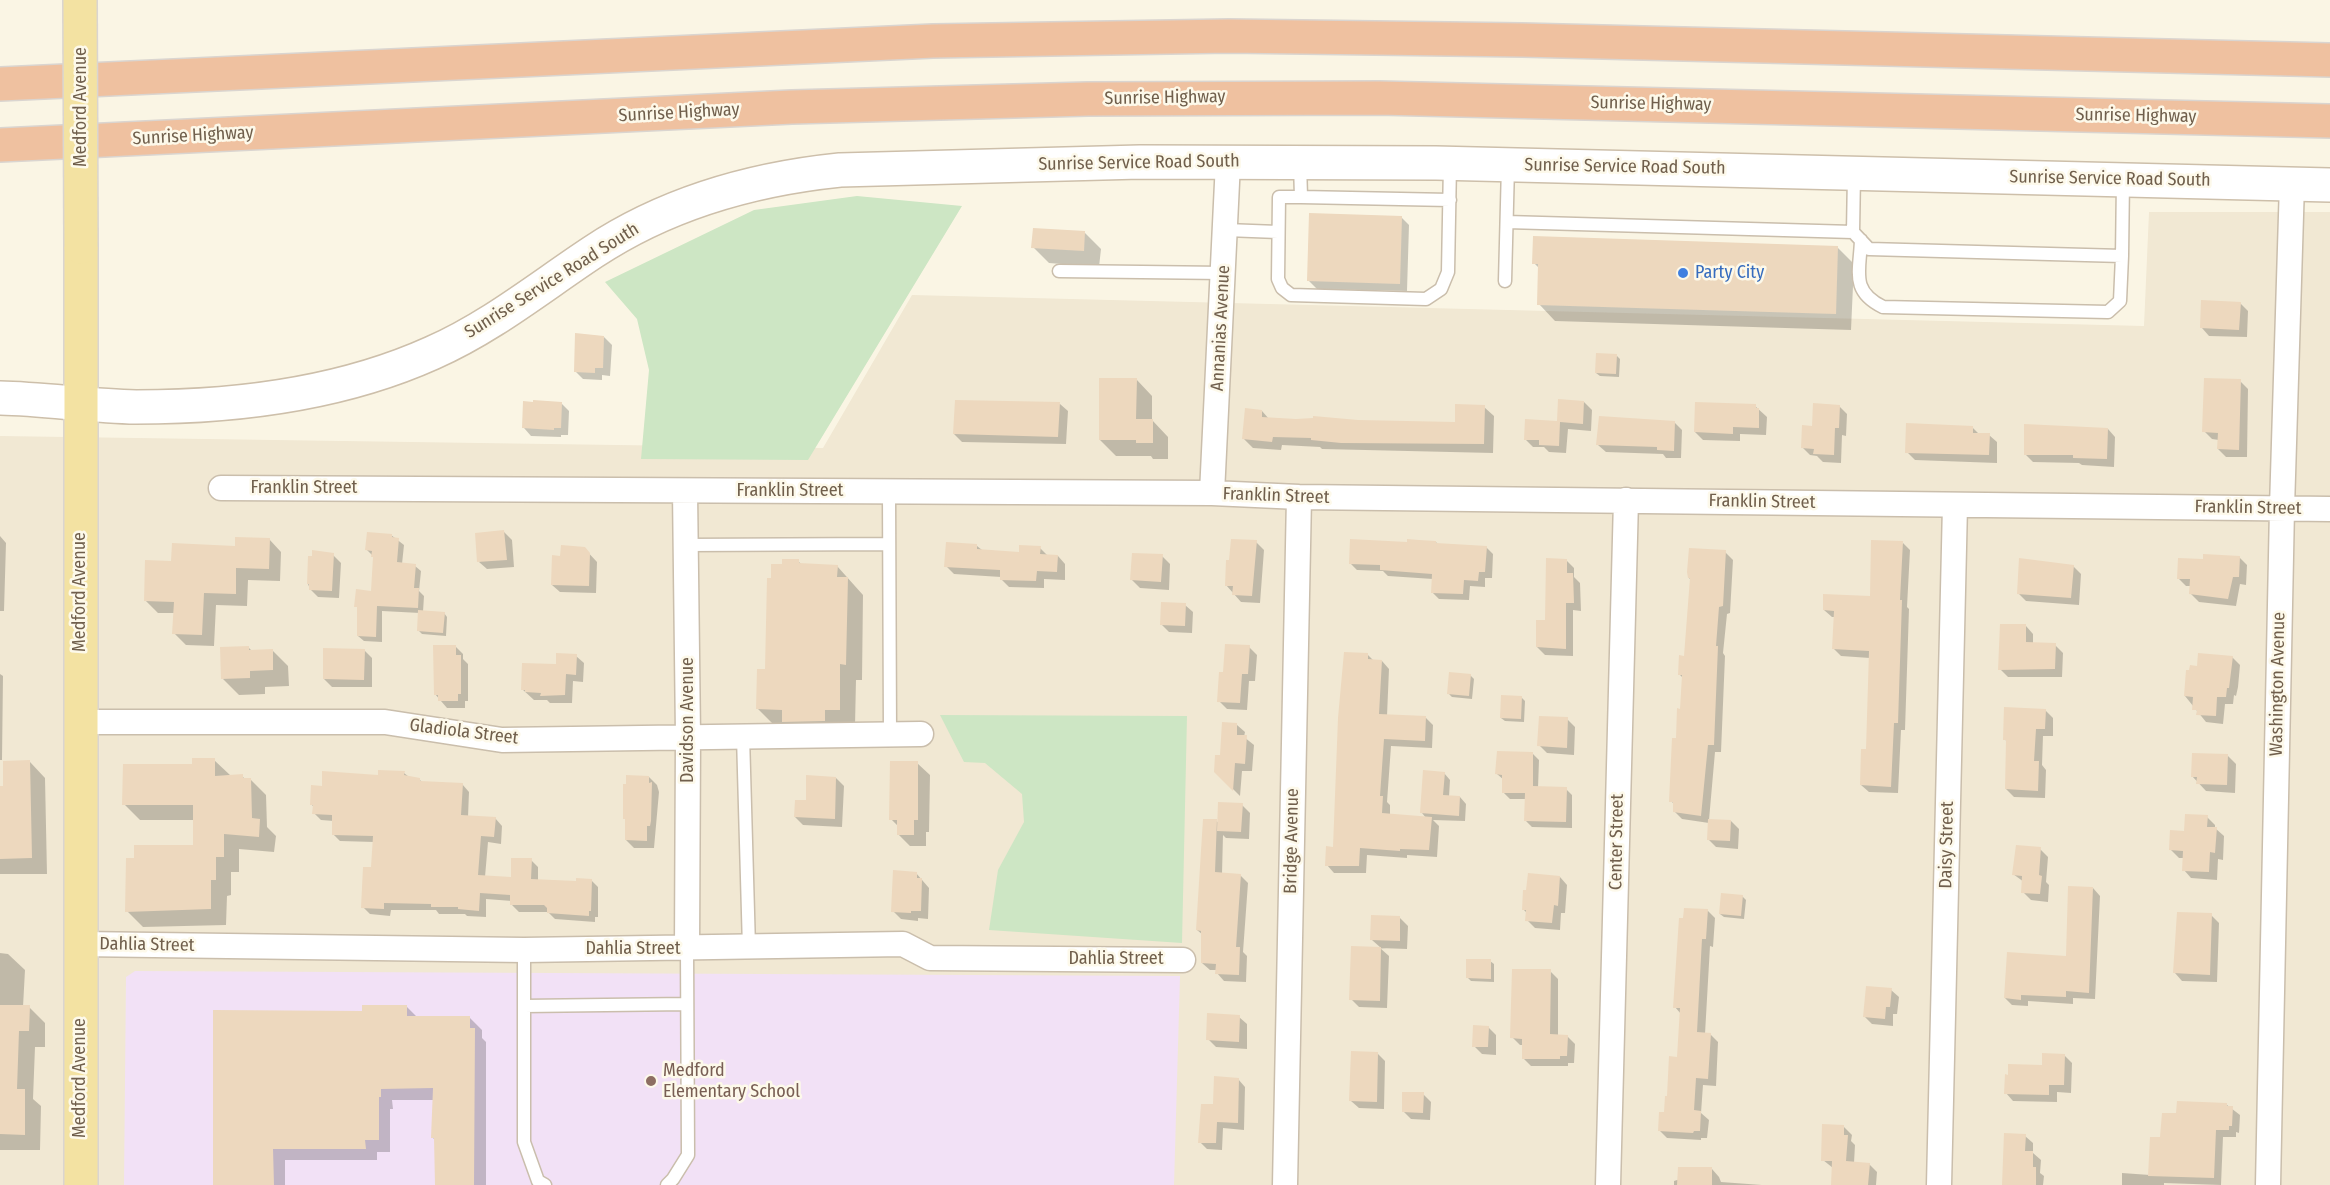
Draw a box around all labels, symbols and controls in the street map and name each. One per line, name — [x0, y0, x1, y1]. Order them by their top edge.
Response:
street label: Medford Avenue — [70, 47, 92, 167]
street label: Sunrise Highway — [1104, 86, 1226, 110]
street label: Sunrise Highway — [1590, 92, 1712, 116]
street label: Sunrise Highway — [618, 99, 740, 127]
street label: Sunrise Highway — [2075, 104, 2197, 128]
street label: Sunrise Highway — [132, 122, 254, 150]
street label: Sunrise Service Road South — [1038, 150, 1240, 176]
street label: Sunrise Service Road South — [1524, 154, 1726, 180]
street label: Sunrise Service Road South — [2009, 166, 2211, 192]
street label: Sunrise Service Road South — [461, 219, 643, 343]
place label: Party City — [1695, 262, 1764, 284]
street label: Annanias Avenue — [1207, 265, 1235, 391]
marker: Party City — [1676, 266, 1690, 280]
street label: Franklin Street — [251, 477, 357, 499]
street label: Franklin Street — [737, 480, 843, 502]
street label: Franklin Street — [1222, 483, 1330, 509]
street label: Franklin Street — [1708, 490, 1816, 514]
street label: Franklin Street — [2194, 496, 2302, 520]
street label: Medford Avenue — [69, 532, 91, 652]
street label: Washington Avenue — [2266, 612, 2290, 756]
street label: Davidson Avenue — [677, 657, 699, 783]
street label: Gladiola Street — [408, 715, 520, 749]
street label: Bridge Avenue — [1280, 788, 1304, 894]
street label: Center Street — [1605, 794, 1629, 890]
street label: Daisy Street — [1935, 801, 1959, 889]
street label: Dahlia Street — [99, 933, 195, 957]
street label: Dahlia Street — [585, 938, 681, 960]
street label: Dahlia Street — [1068, 948, 1164, 970]
street label: Medford Avenue — [69, 1018, 91, 1138]
place label: Medford Elementary School — [663, 1060, 800, 1102]
marker: Medford Elementary School — [644, 1074, 658, 1088]

